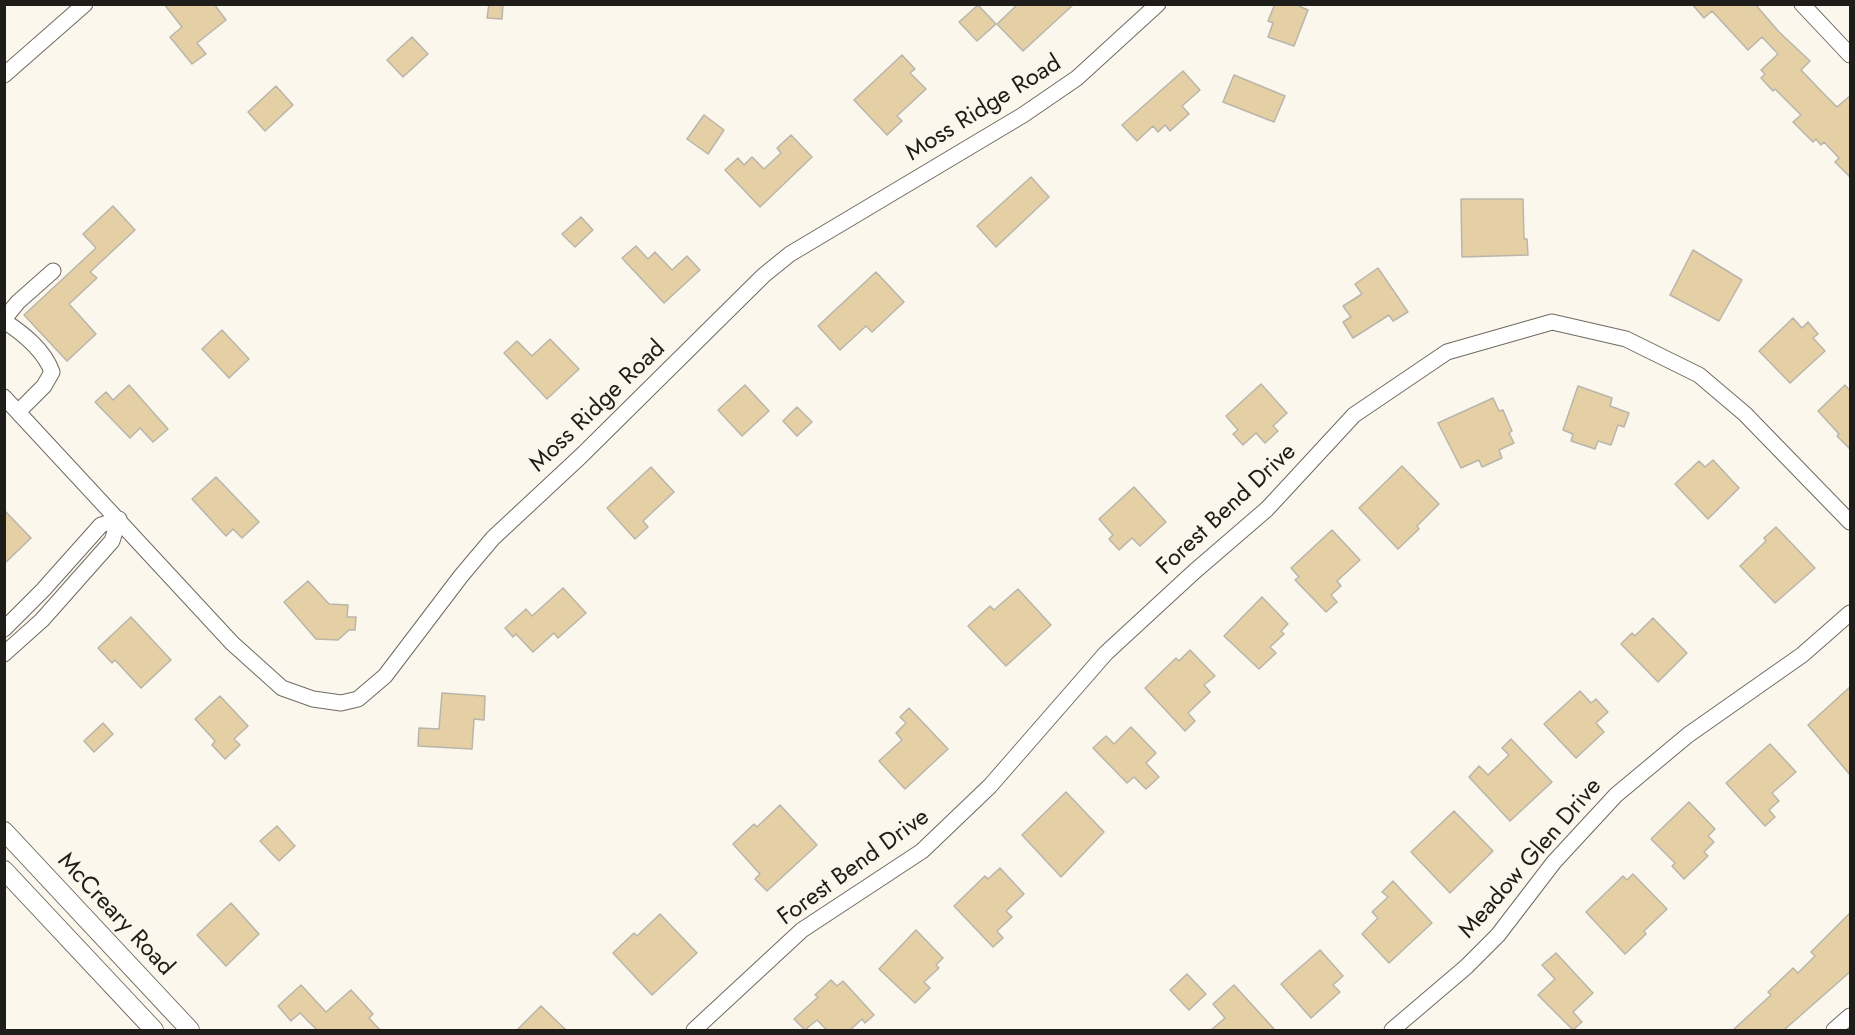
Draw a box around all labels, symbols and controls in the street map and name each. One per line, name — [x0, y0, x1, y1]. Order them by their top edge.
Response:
street label: Moss Ridge Road — [901, 50, 1067, 168]
street label: Moss Ridge Road — [524, 335, 672, 479]
street label: Forest Bend Drive — [1151, 438, 1303, 582]
street label: Meadow Glen Drive — [1454, 773, 1608, 945]
street label: Forest Bend Drive — [773, 803, 935, 933]
street label: McCreary Road — [51, 848, 179, 982]

